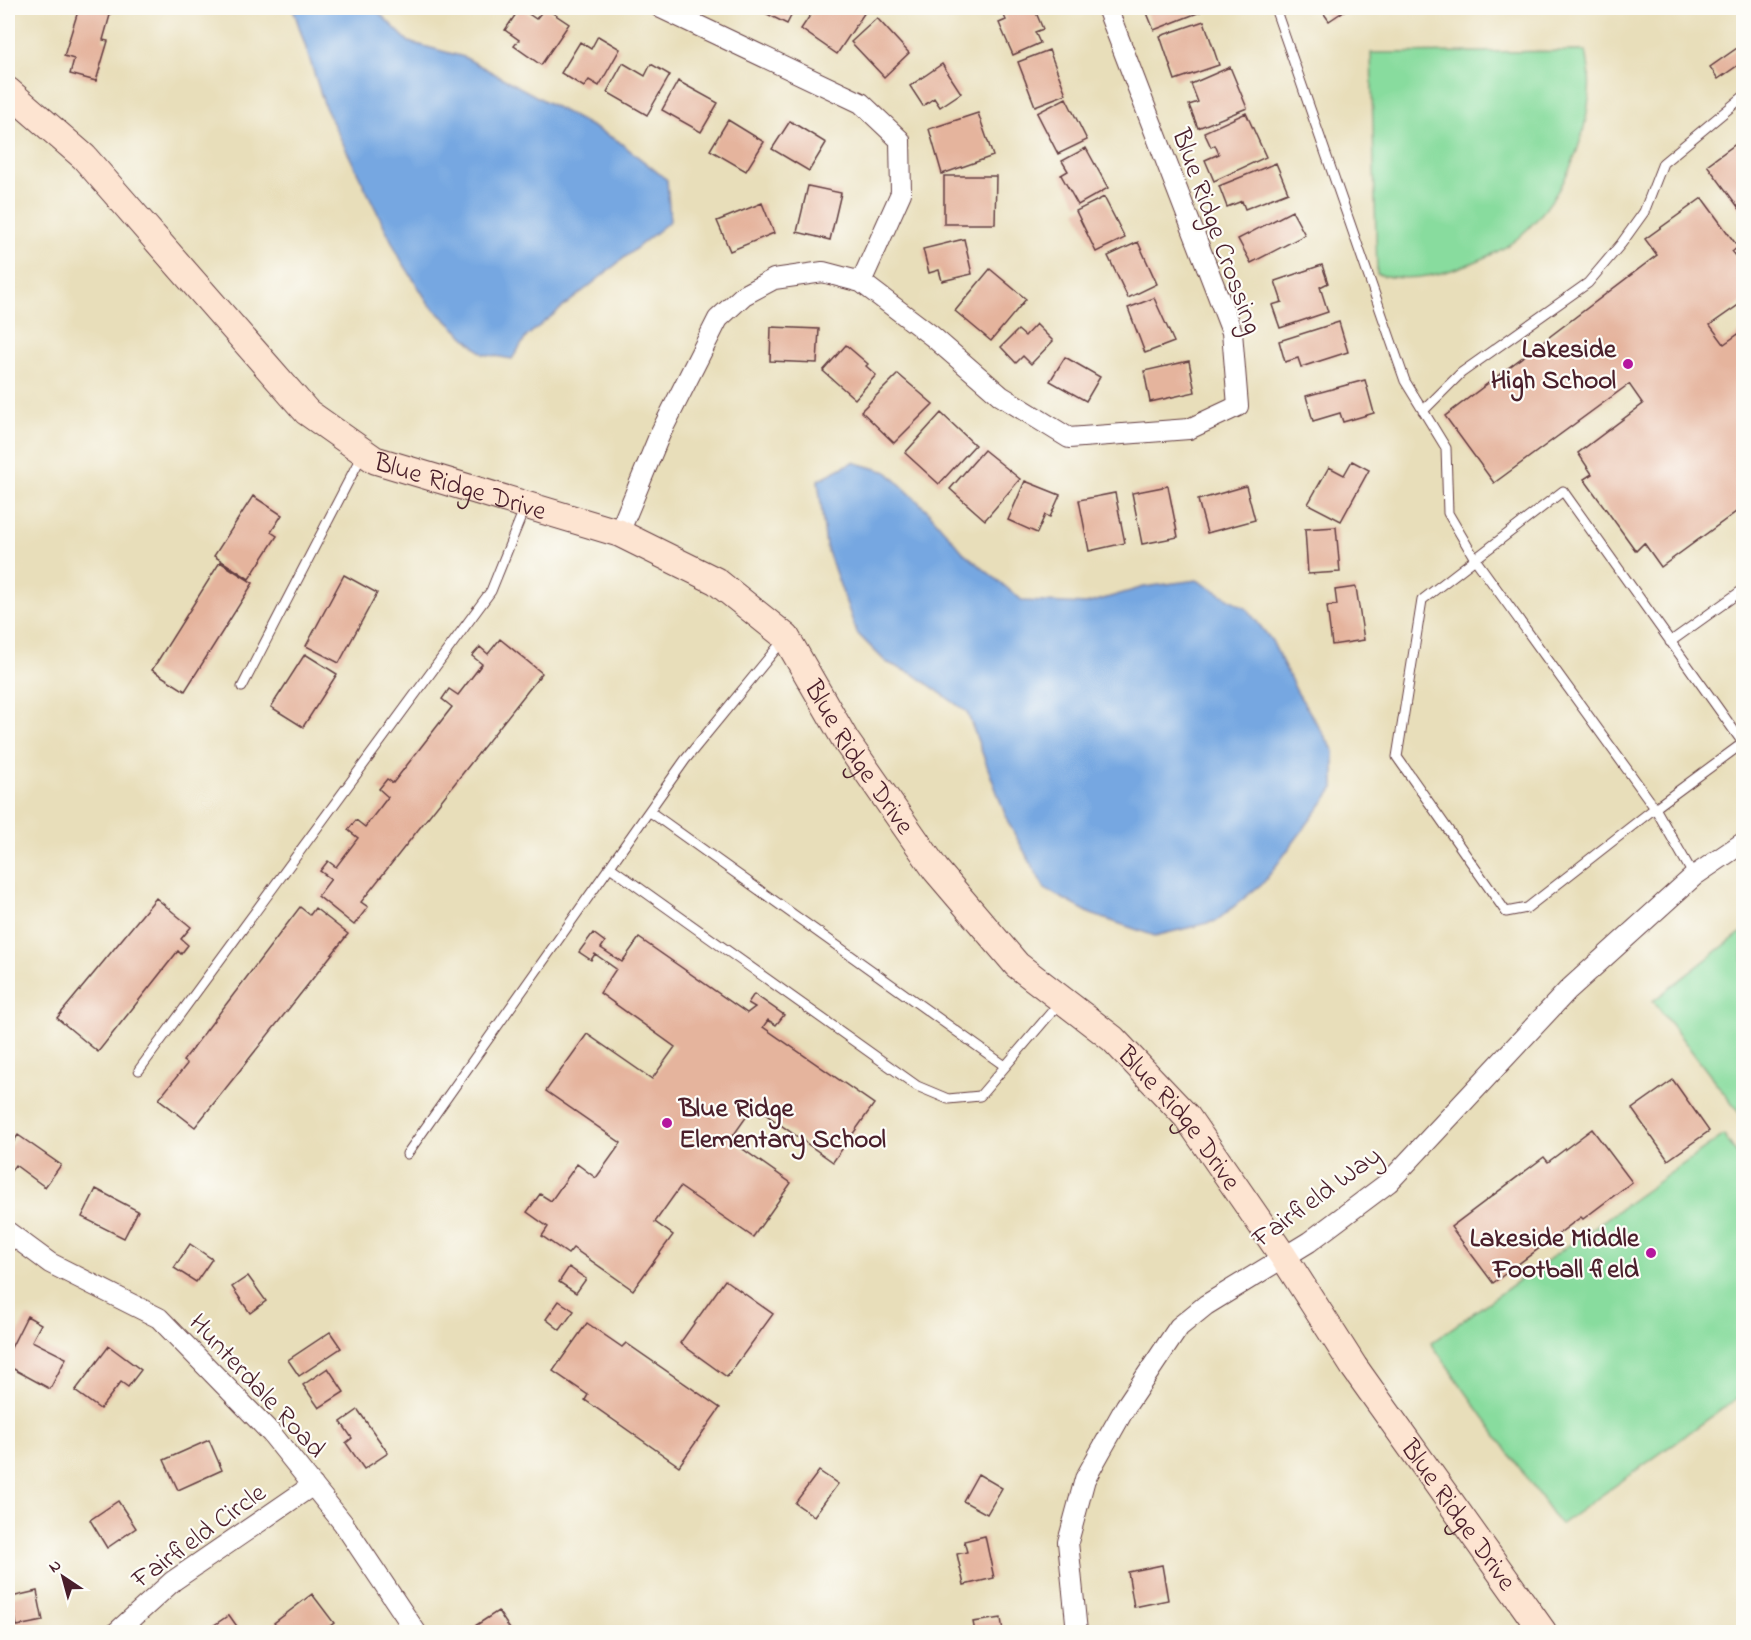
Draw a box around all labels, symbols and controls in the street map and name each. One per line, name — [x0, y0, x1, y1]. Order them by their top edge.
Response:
street label: Blue Ridge Crossing — [1160, 123, 1271, 340]
place label: Lakeside High School — [1491, 331, 1617, 402]
marker: Lakeside High School — [1621, 357, 1635, 371]
street label: Blue Ridge Drive — [368, 444, 551, 532]
street label: Blue Ridge Drive — [792, 673, 923, 844]
street label: Blue Ridge Drive — [1106, 1037, 1250, 1200]
place label: Blue Ridge Elementary School — [677, 1090, 886, 1160]
marker: Blue Ridge Elementary School — [660, 1116, 674, 1130]
street label: Fairfield Way — [1244, 1138, 1390, 1259]
place label: Lakeside Middle Football field — [1470, 1220, 1640, 1290]
marker: Lakeside Middle Football field — [1644, 1246, 1658, 1260]
street label: Hunterdale Road — [179, 1305, 334, 1468]
street label: Blue Ridge Drive — [1389, 1431, 1525, 1600]
street label: Fairfield Circle — [123, 1474, 276, 1600]
north arrow — [33, 1547, 93, 1607]
text: N — [44, 1553, 67, 1579]

